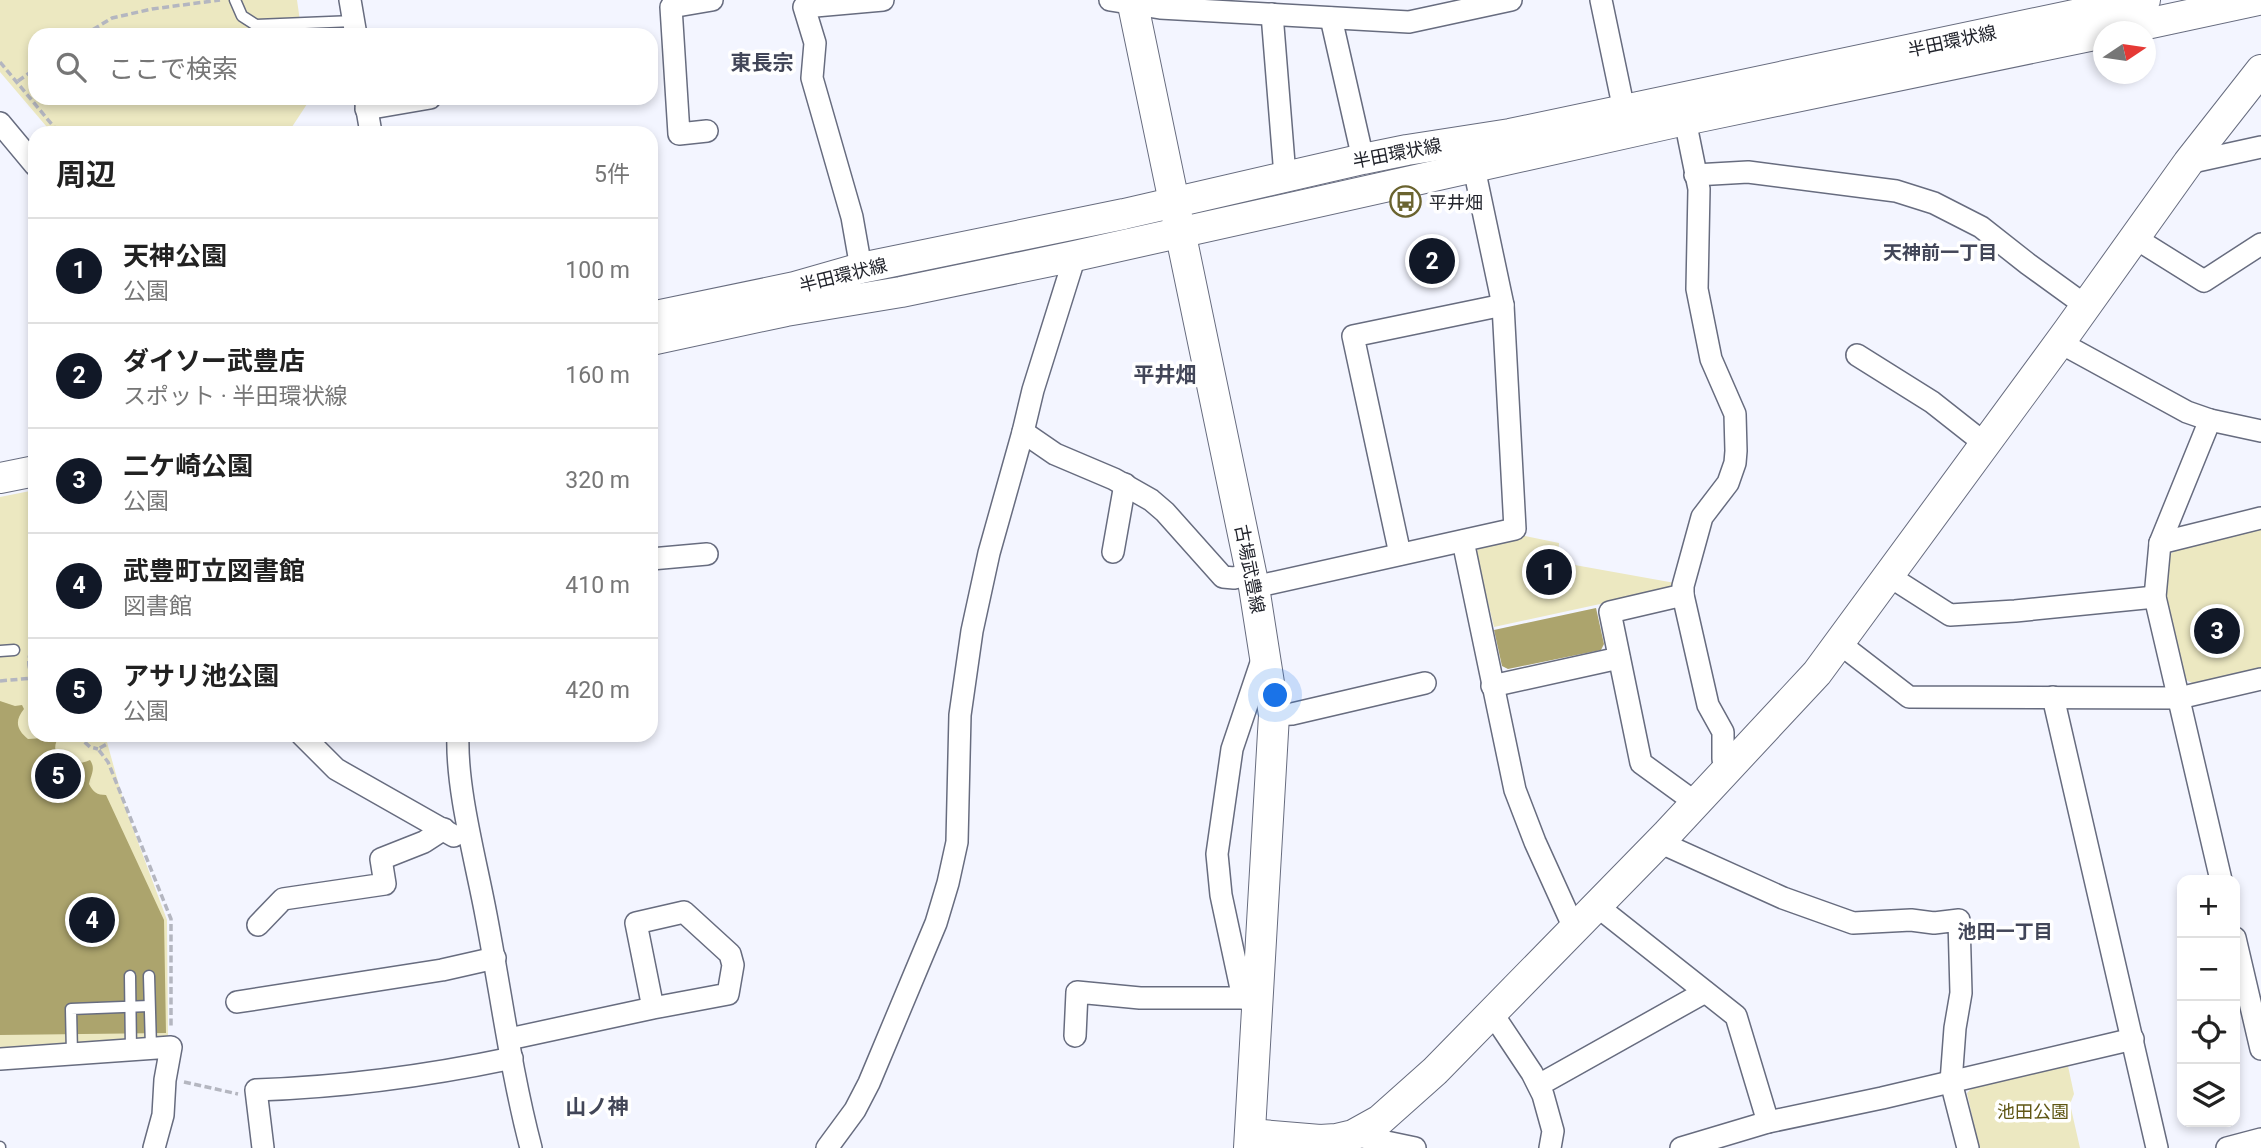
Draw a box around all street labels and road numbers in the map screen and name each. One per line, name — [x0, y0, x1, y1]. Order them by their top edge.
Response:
street label: 半田環状線 — [1906, 21, 1998, 61]
street label: 半田環状線 — [1351, 134, 1443, 172]
street label: 半田環状線 — [797, 254, 889, 296]
street label: 古場武豊線 — [1231, 523, 1269, 615]

